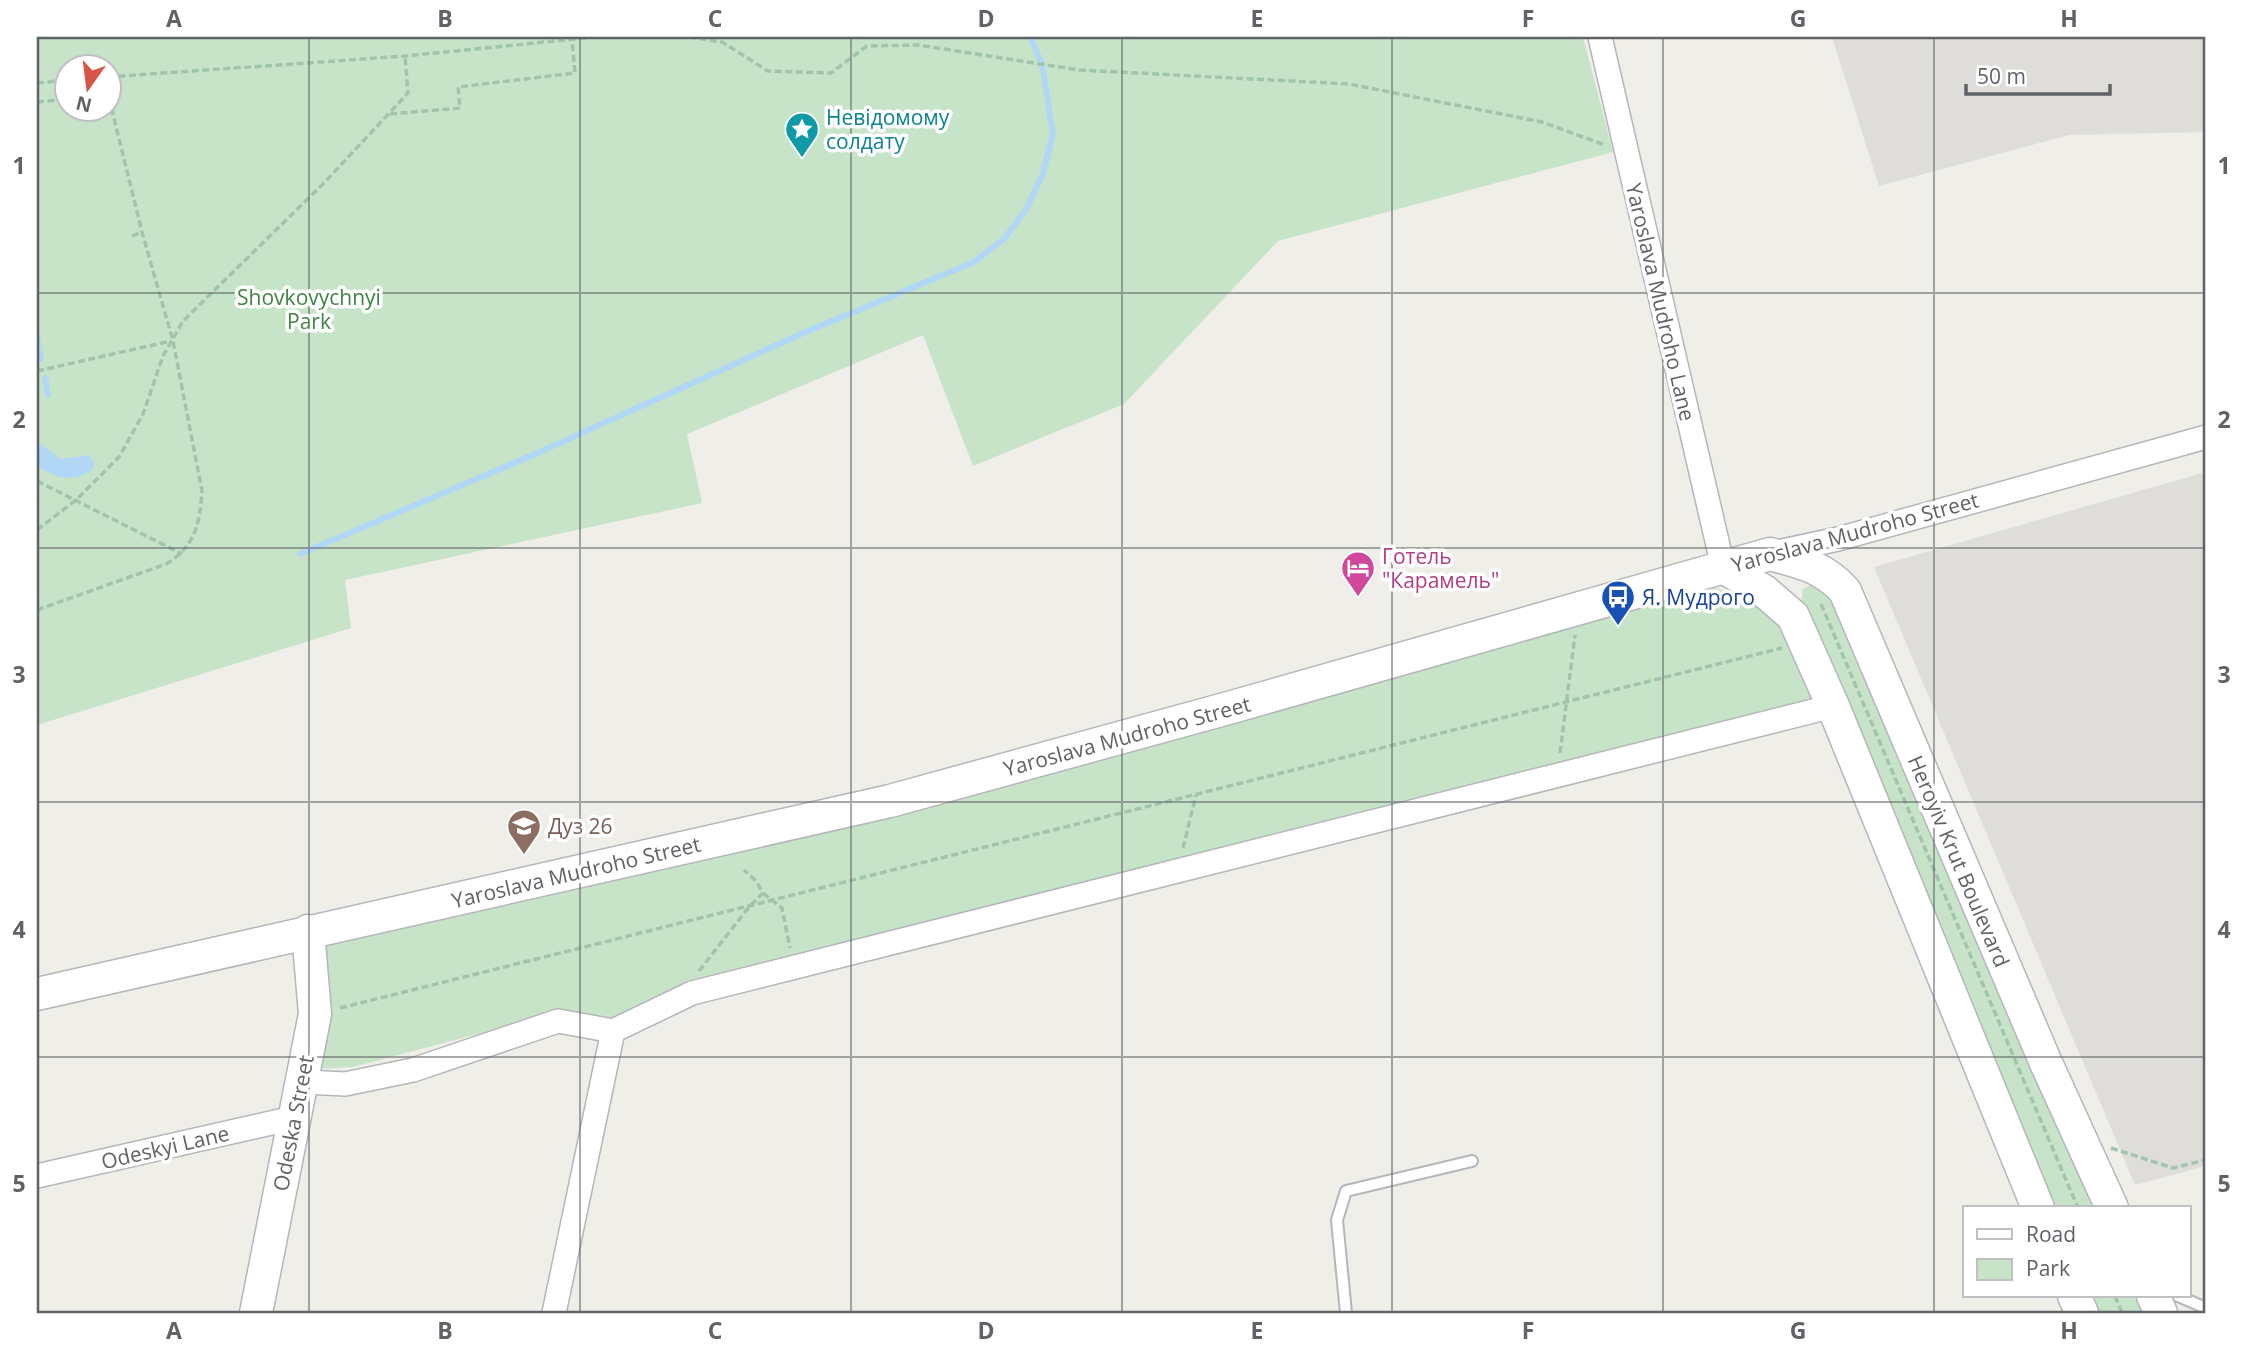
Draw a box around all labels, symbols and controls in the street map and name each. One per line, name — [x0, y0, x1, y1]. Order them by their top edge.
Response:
text: A — [166, 2, 182, 34]
text: B — [437, 2, 453, 34]
text: C — [708, 2, 722, 34]
text: D — [977, 2, 995, 34]
text: E — [1251, 2, 1263, 34]
text: F — [1522, 2, 1534, 34]
text: G — [1790, 2, 1806, 34]
text: H — [2060, 2, 2078, 34]
north arrow — [52, 52, 122, 122]
scale bar — [1966, 52, 2110, 96]
text: 50 m — [1977, 62, 2026, 90]
text: N — [73, 90, 95, 119]
place label: Невідомому солдату — [826, 103, 950, 155]
place icon: Невідомому солдату — [783, 110, 821, 159]
text: 1 — [12, 149, 26, 181]
text: 1 — [2217, 149, 2231, 181]
street label: Yaroslava Mudroho Lane — [1620, 180, 1702, 424]
park label: Shovkovychnyi Park — [237, 283, 381, 335]
text: 2 — [12, 403, 26, 435]
text: 2 — [2217, 403, 2231, 435]
street label: Yaroslava Mudroho Street — [1728, 486, 1982, 578]
place label: Готель "Карамель" — [1382, 542, 1499, 594]
hotel icon: Готель "Карамель" — [1339, 549, 1377, 598]
bus stop icon: Я. Мудрого — [1599, 578, 1637, 627]
place label: Я. Мудрого — [1642, 583, 1755, 611]
text: 3 — [12, 658, 26, 690]
text: 3 — [2217, 658, 2231, 690]
street label: Yaroslava Mudroho Street — [1000, 690, 1254, 782]
street label: Heroyiv Krut Boulevard — [1902, 751, 2016, 971]
school or university icon: Дуз 26 — [505, 807, 543, 856]
place label: Дуз 26 — [548, 812, 613, 840]
street label: Yaroslava Mudroho Street — [449, 830, 703, 914]
text: 4 — [12, 913, 26, 945]
text: 4 — [2217, 913, 2231, 945]
street label: Odeska Street — [266, 1053, 320, 1193]
street label: Odeskyi Lane — [98, 1119, 232, 1175]
text: 5 — [12, 1167, 26, 1199]
text: 5 — [2217, 1167, 2231, 1199]
legend — [1963, 1206, 2190, 1298]
text: Road — [2026, 1220, 2076, 1248]
text: Park — [2026, 1254, 2070, 1282]
text: A — [166, 1314, 182, 1346]
text: B — [437, 1314, 453, 1346]
text: C — [708, 1314, 722, 1346]
text: D — [977, 1314, 995, 1346]
text: E — [1251, 1314, 1263, 1346]
text: F — [1522, 1314, 1534, 1346]
text: G — [1790, 1314, 1806, 1346]
text: H — [2060, 1314, 2078, 1346]

